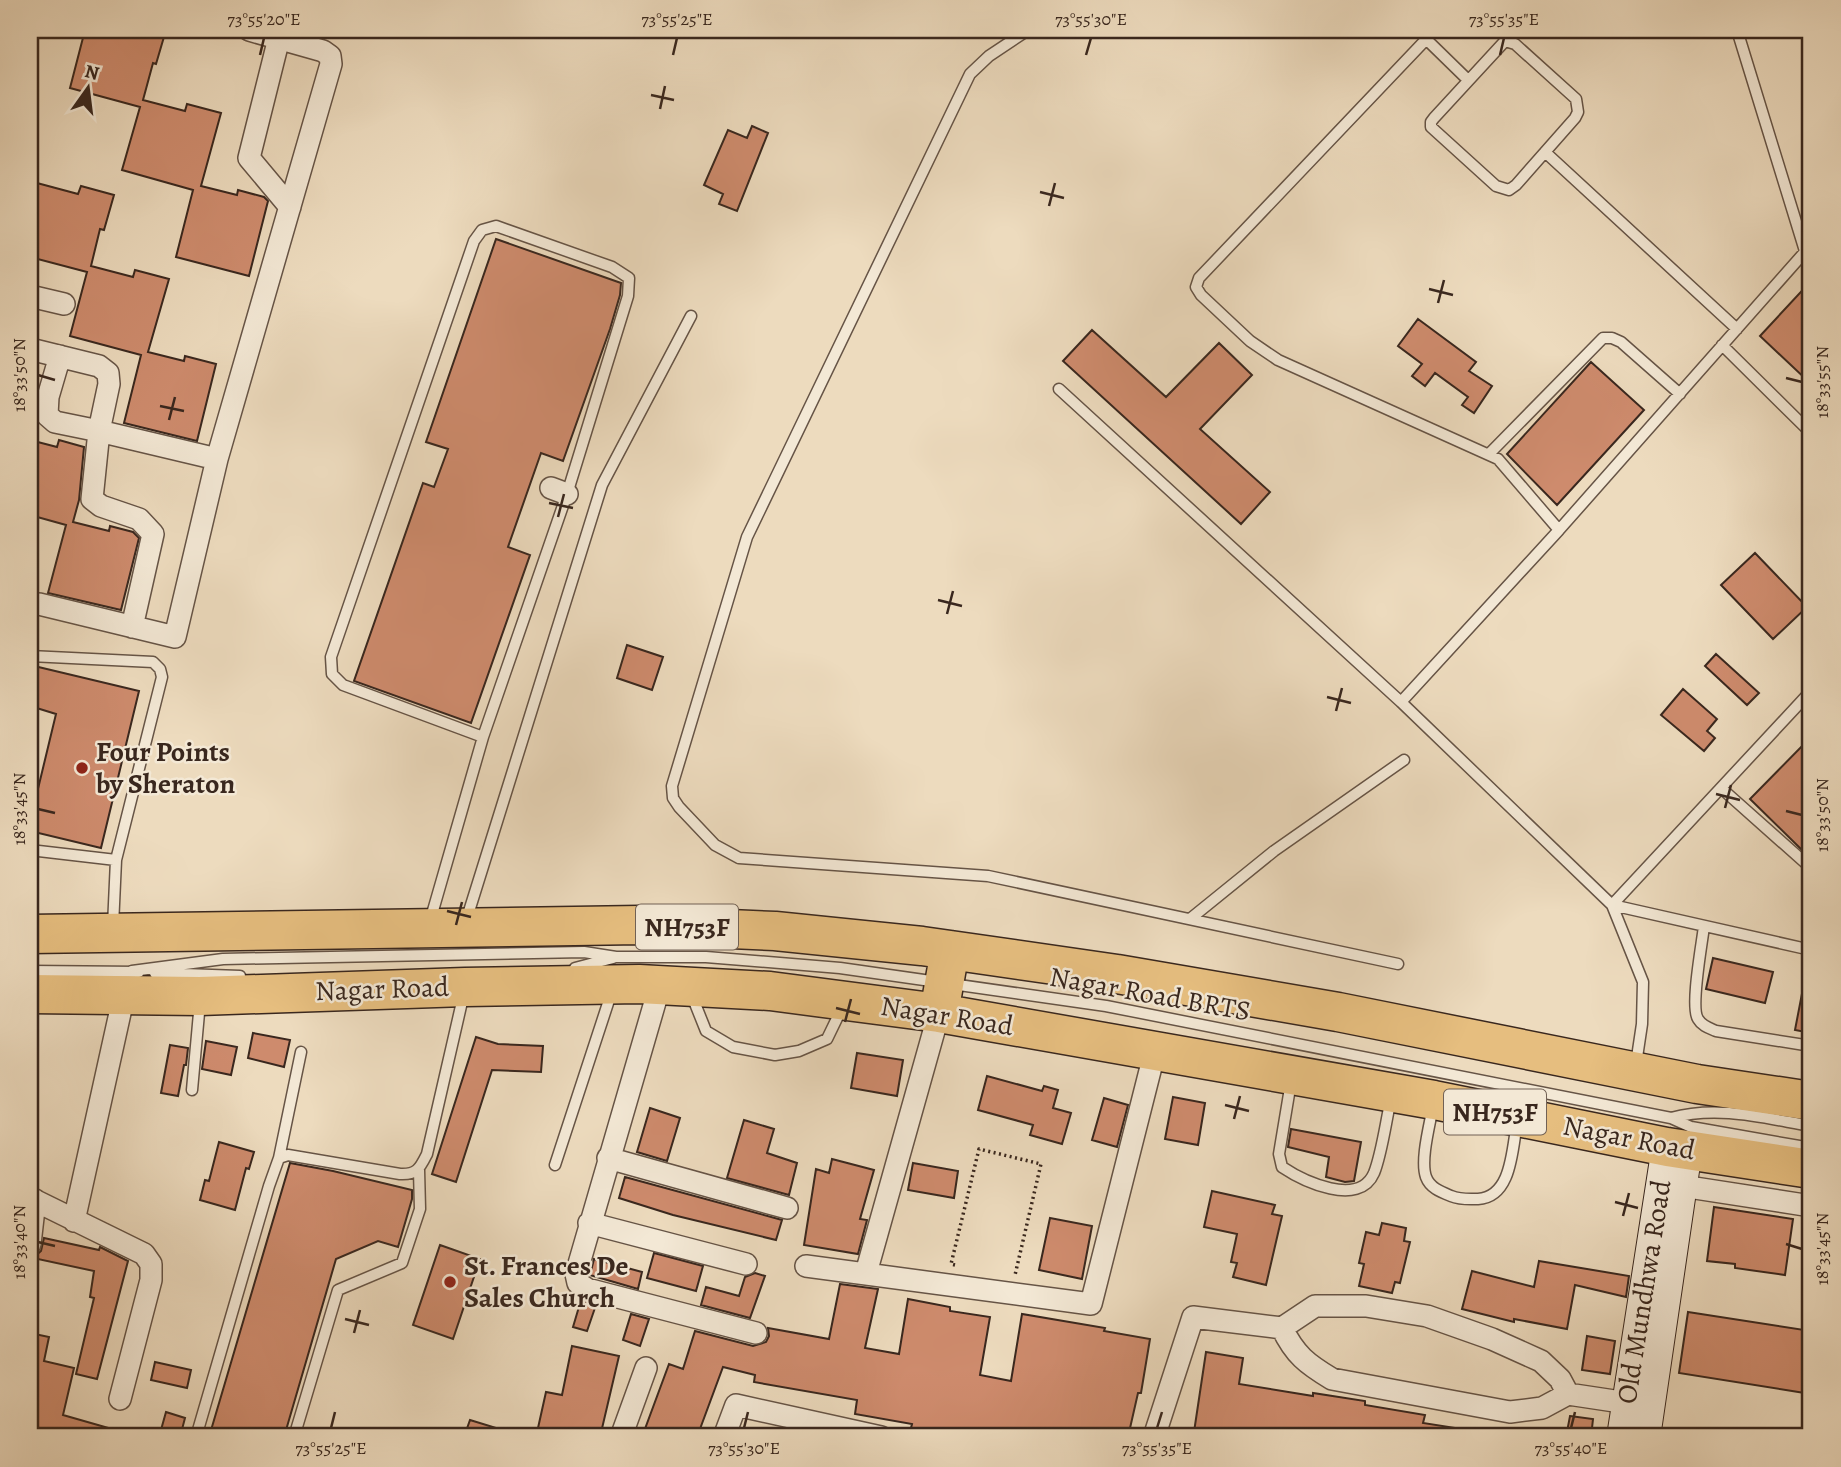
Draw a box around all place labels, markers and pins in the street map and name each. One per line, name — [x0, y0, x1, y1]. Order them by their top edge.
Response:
place label: Four Points by Sheraton — [95, 733, 235, 803]
marker: Four Points by Sheraton — [74, 760, 90, 776]
place label: St. Frances De Sales Church — [464, 1247, 628, 1317]
marker: St. Frances De Sales Church — [442, 1274, 458, 1290]

